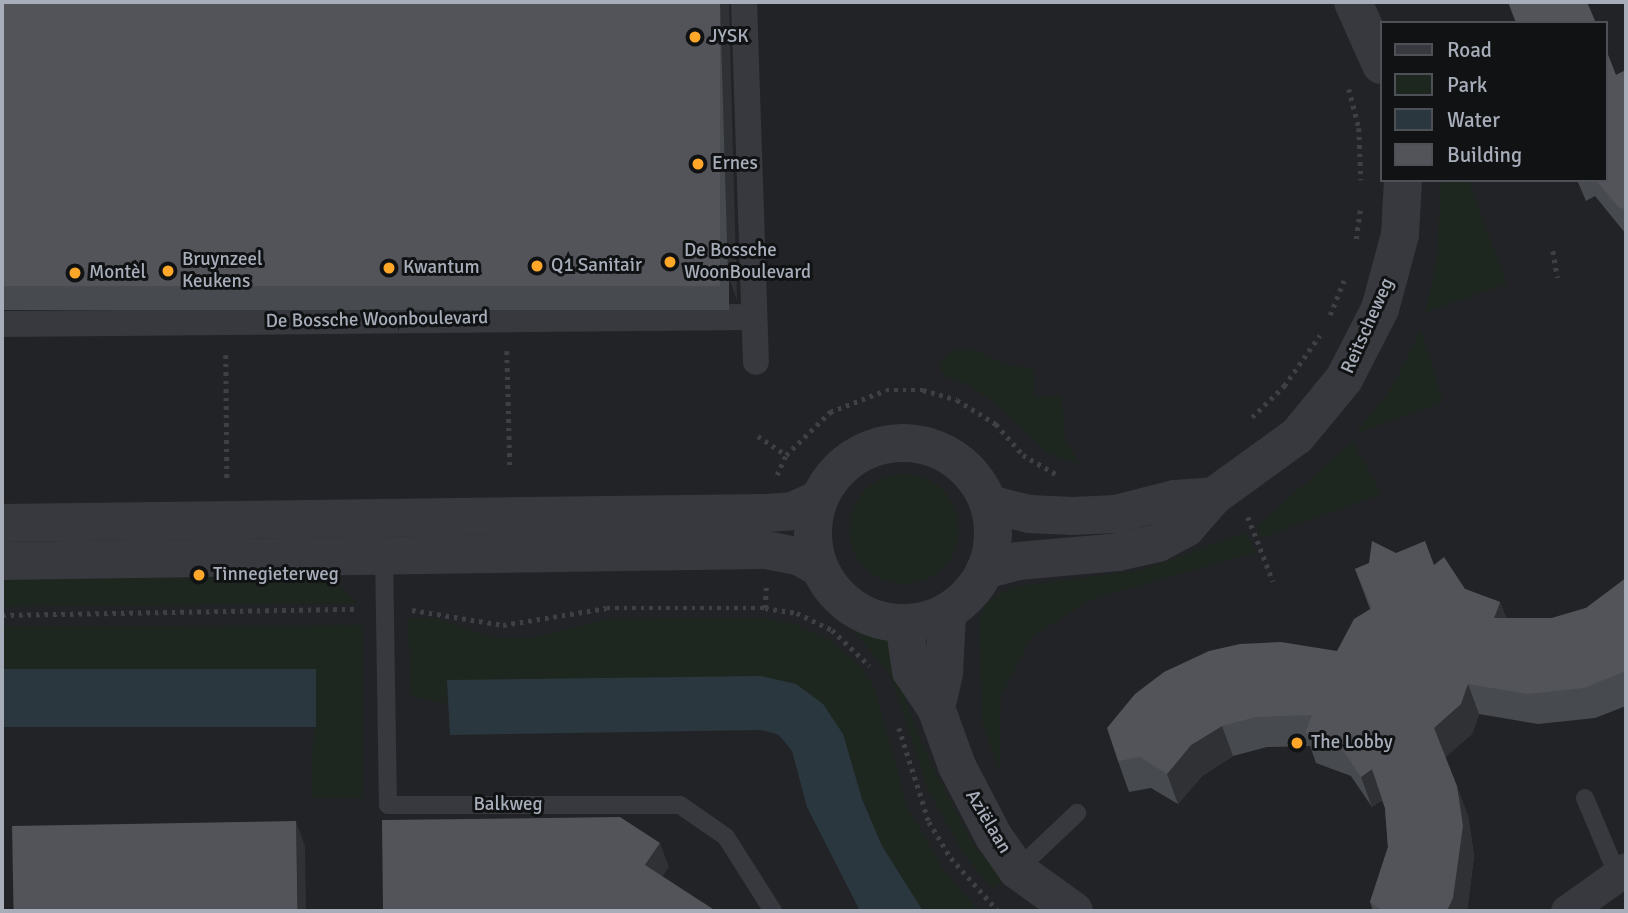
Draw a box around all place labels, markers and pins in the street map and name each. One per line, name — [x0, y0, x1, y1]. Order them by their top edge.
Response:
place label: JYSK — [709, 26, 749, 48]
marker: JYSK — [687, 29, 703, 45]
place label: Ernes — [712, 153, 758, 175]
marker: Ernes — [690, 156, 706, 172]
place label: De Bossche WoonBoulevard — [684, 240, 811, 284]
place label: Bruynzeel Keukens — [182, 249, 263, 293]
marker: De Bossche WoonBoulevard — [662, 254, 678, 270]
place label: Q1 Sanitair — [551, 255, 642, 277]
place label: Kwantum — [403, 257, 480, 279]
marker: Q1 Sanitair — [529, 258, 545, 274]
marker: Kwantum — [381, 260, 397, 276]
place label: Montèl — [89, 262, 146, 284]
marker: Bruynzeel Keukens — [160, 263, 176, 279]
marker: Montèl — [67, 265, 83, 281]
place label: Tinnegieterweg — [213, 564, 339, 586]
marker: Tinnegieterweg — [191, 567, 207, 583]
place label: The Lobby — [1311, 732, 1393, 754]
marker: The Lobby — [1289, 735, 1305, 751]

